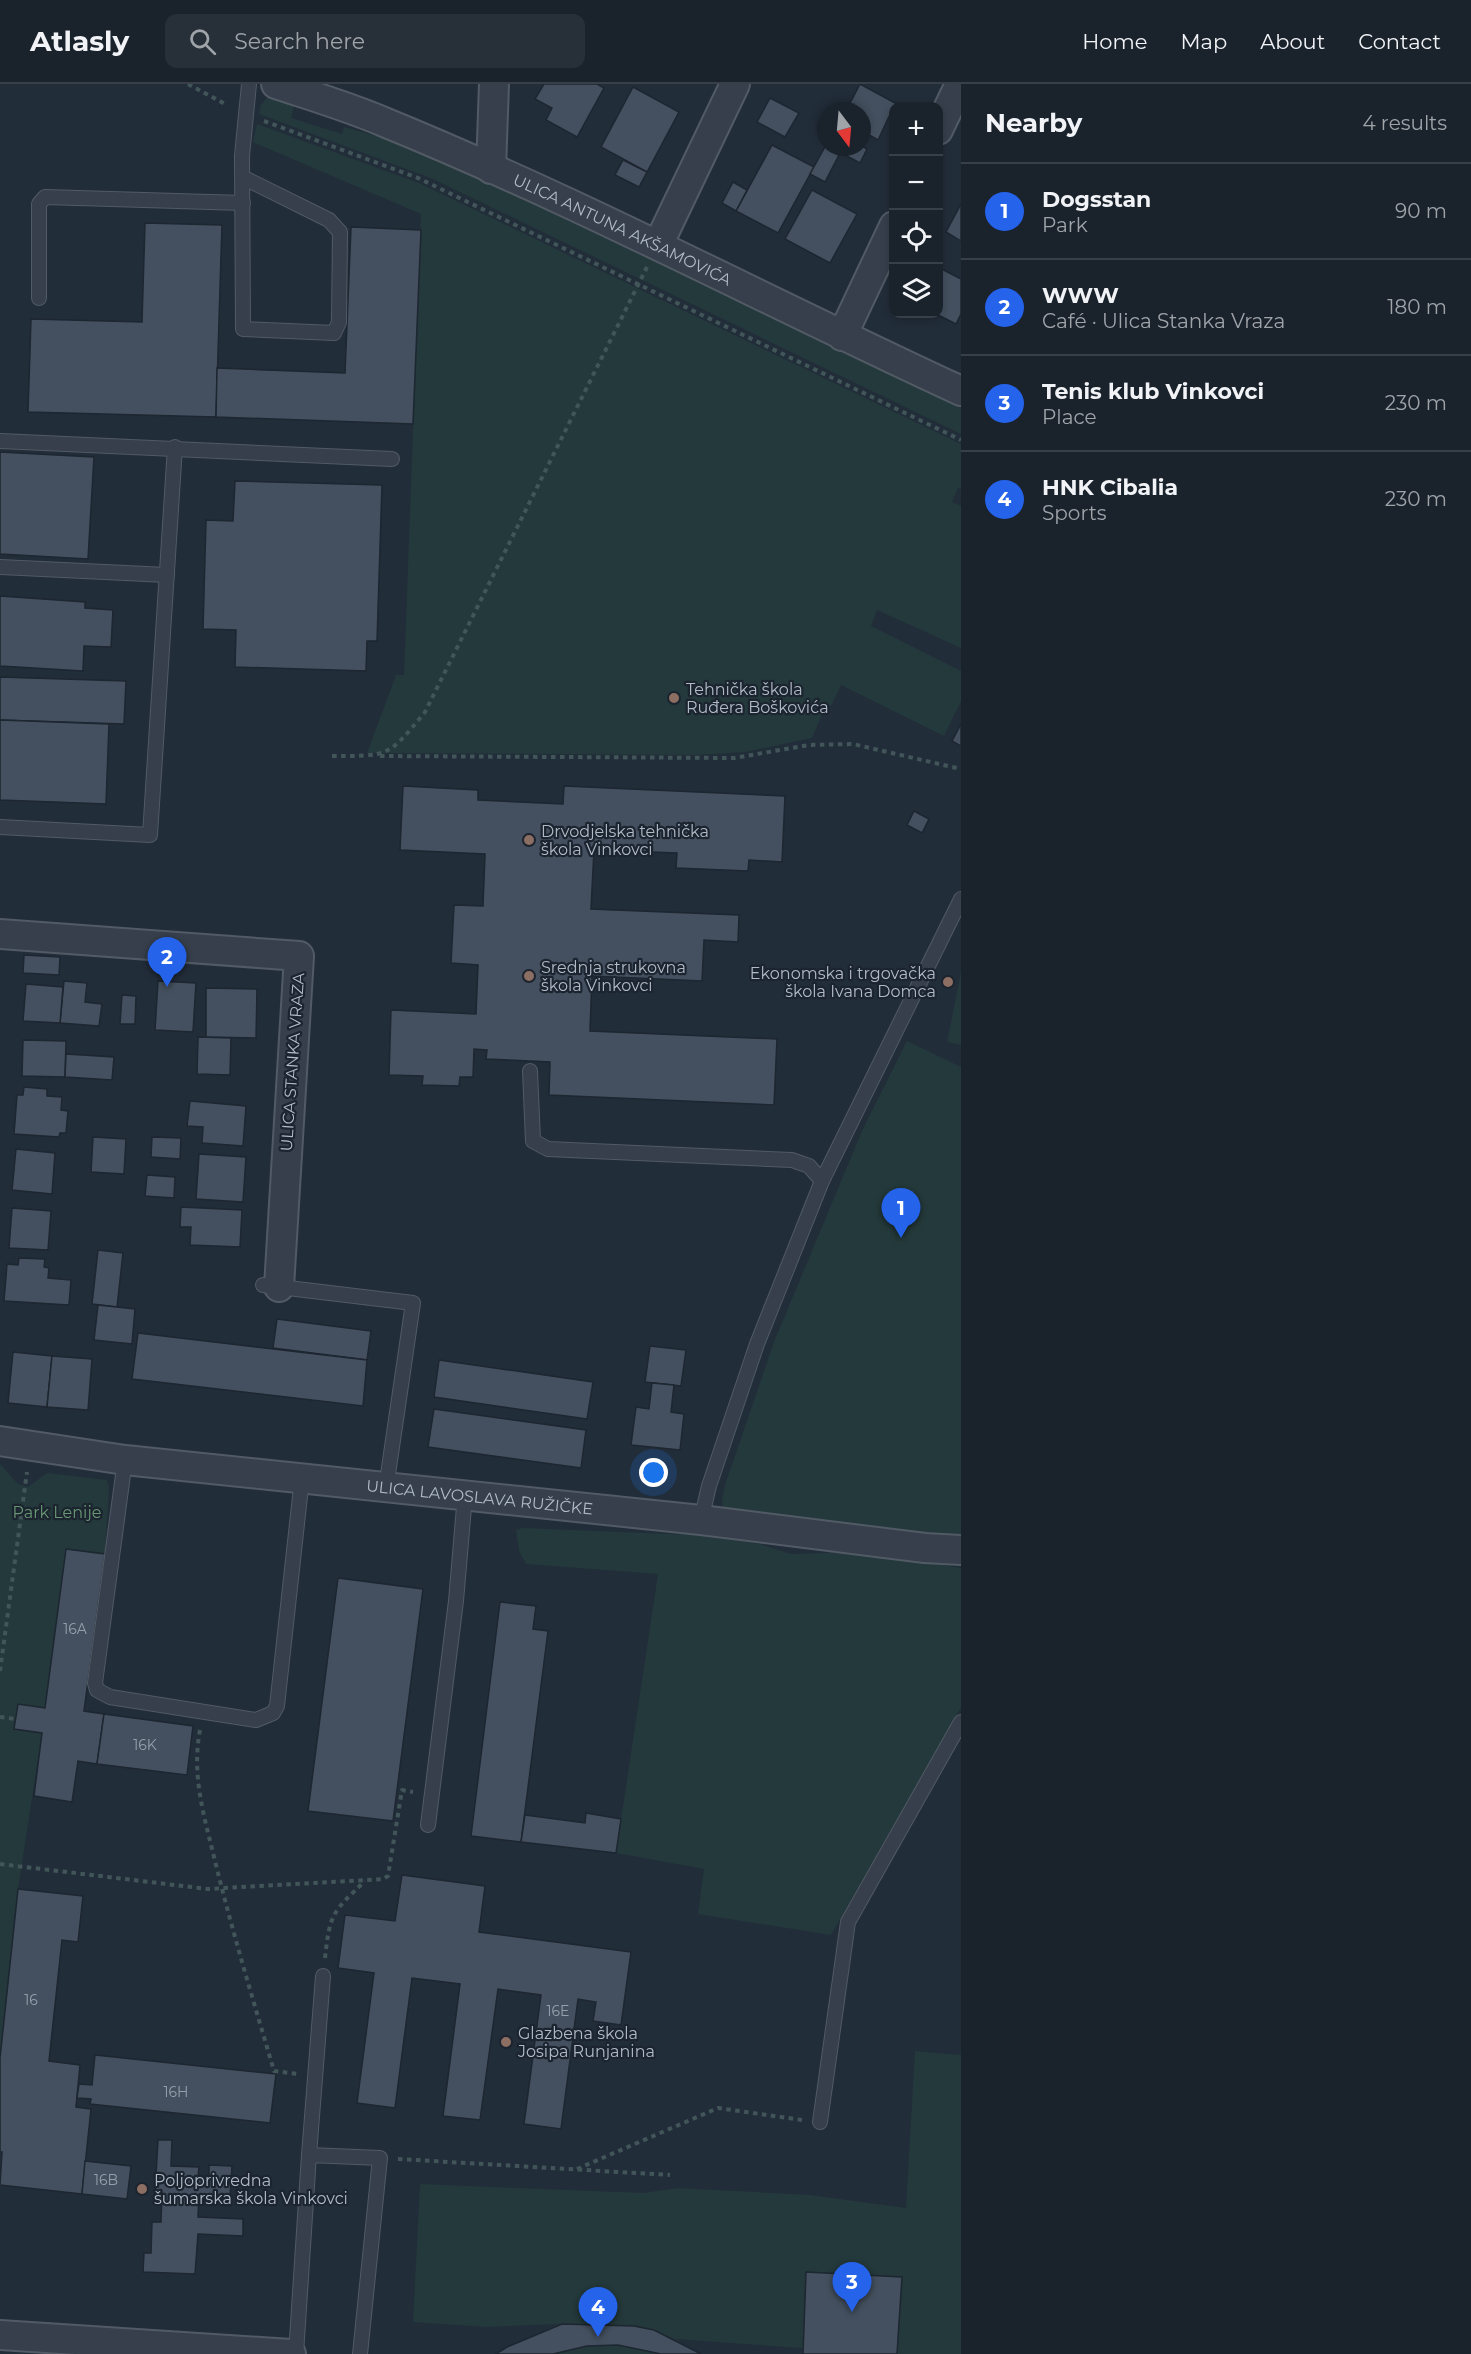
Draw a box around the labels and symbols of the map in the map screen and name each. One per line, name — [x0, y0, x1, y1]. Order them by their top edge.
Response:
north arrow — [817, 102, 871, 156]
street label: ULICA ANTUNA AKŠAMOVIĆA — [510, 170, 735, 290]
place label: Tehnička škola Ruđera Boškovića — [686, 680, 829, 717]
marker: Tehnička škola Ruđera Boškovića — [667, 691, 681, 705]
place label: Drvodjelska tehnička škola Vinkovci — [541, 822, 709, 859]
marker: Drvodjelska tehnička škola Vinkovci — [522, 833, 536, 847]
pin: 2 — [148, 938, 186, 987]
place label: Srednja strukovna škola Vinkovci — [541, 958, 686, 995]
place label: Ekonomska i trgovačka škola Ivana Domca — [750, 964, 936, 1001]
marker: Srednja strukovna škola Vinkovci — [522, 969, 536, 983]
street label: ULICA STANKA VRAZA — [277, 972, 308, 1152]
marker: Ekonomska i trgovačka škola Ivana Domca — [941, 975, 955, 989]
pin: 1 — [882, 1188, 920, 1238]
your location — [639, 1458, 668, 1487]
street label: ULICA LAVOSLAVA RUŽIČKE — [365, 1476, 594, 1519]
park label: Park Lenije — [13, 1503, 101, 1522]
house number: 16A — [63, 1620, 88, 1638]
house number: 16K — [133, 1736, 157, 1754]
house number: 16 — [24, 1991, 38, 2009]
house number: 16E — [547, 2002, 569, 2020]
place label: Glazbena škola Josipa Runjanina — [517, 2024, 655, 2061]
marker: Glazbena škola Josipa Runjanina — [499, 2035, 513, 2049]
house number: 16H — [164, 2083, 188, 2101]
house number: 16B — [94, 2171, 118, 2189]
place label: Poljoprivredna šumarska škola Vinkovci — [154, 2171, 348, 2208]
marker: Poljoprivredna šumarska škola Vinkovci — [135, 2182, 149, 2196]
pin: 3 — [832, 2262, 872, 2312]
pin: 4 — [578, 2288, 618, 2337]

